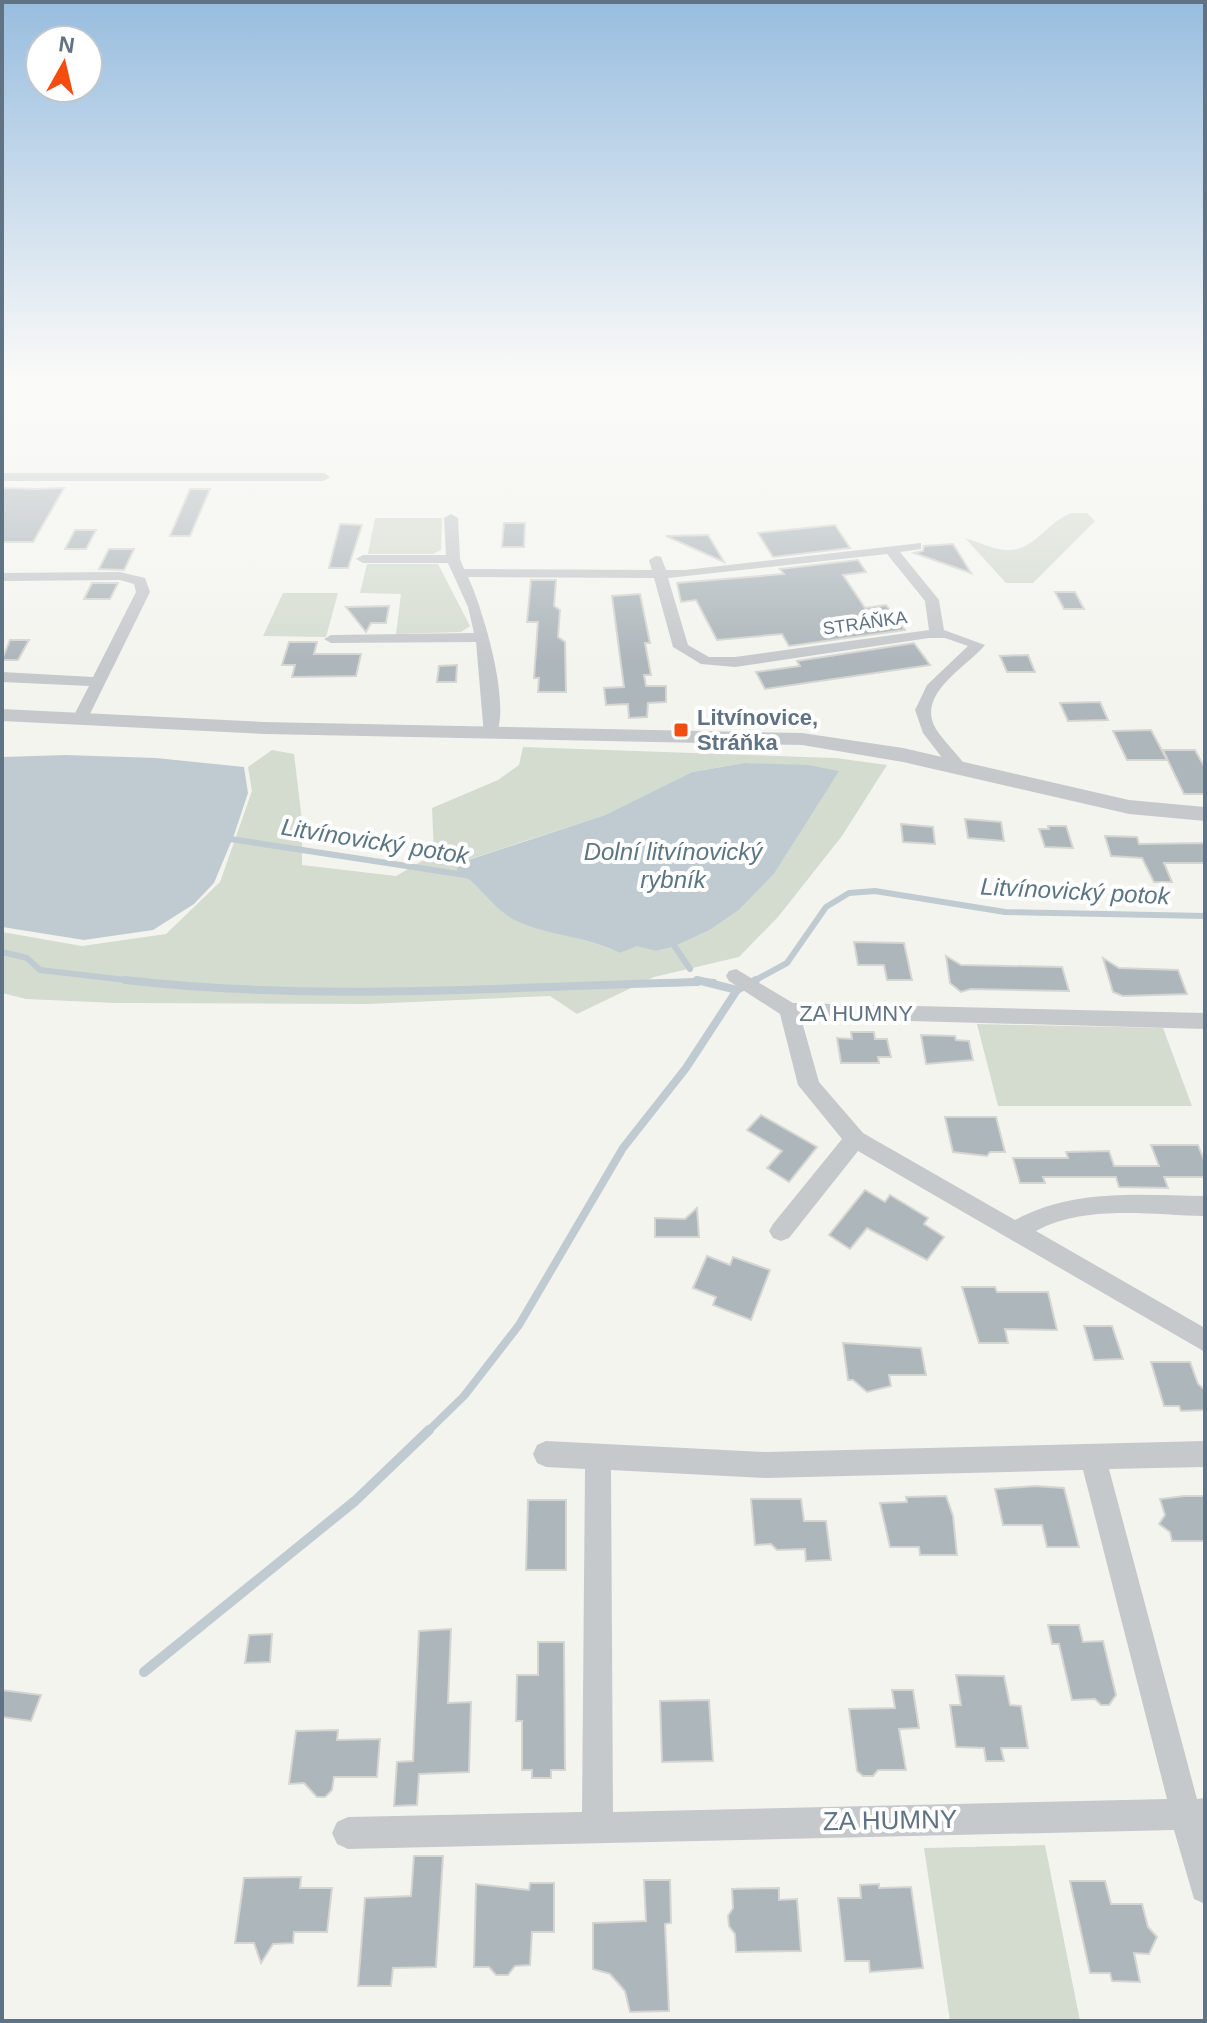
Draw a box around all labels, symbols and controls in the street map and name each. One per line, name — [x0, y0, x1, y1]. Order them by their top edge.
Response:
north arrow — [24, 24, 104, 104]
text: N — [57, 31, 76, 58]
street label: STRÁŇKA — [822, 607, 908, 639]
place label: Litvínovice, Stráňka — [697, 705, 818, 755]
marker: Litvínovice, Stráňka — [672, 721, 690, 739]
water label: Litvínovický potok — [279, 813, 473, 869]
water label: Dolní litvínovický rybník — [584, 838, 764, 893]
water label: Litvínovický potok — [980, 873, 1172, 910]
street label: ZA HUMNY — [799, 1001, 913, 1026]
street label: ZA HUMNY — [823, 1804, 957, 1836]

